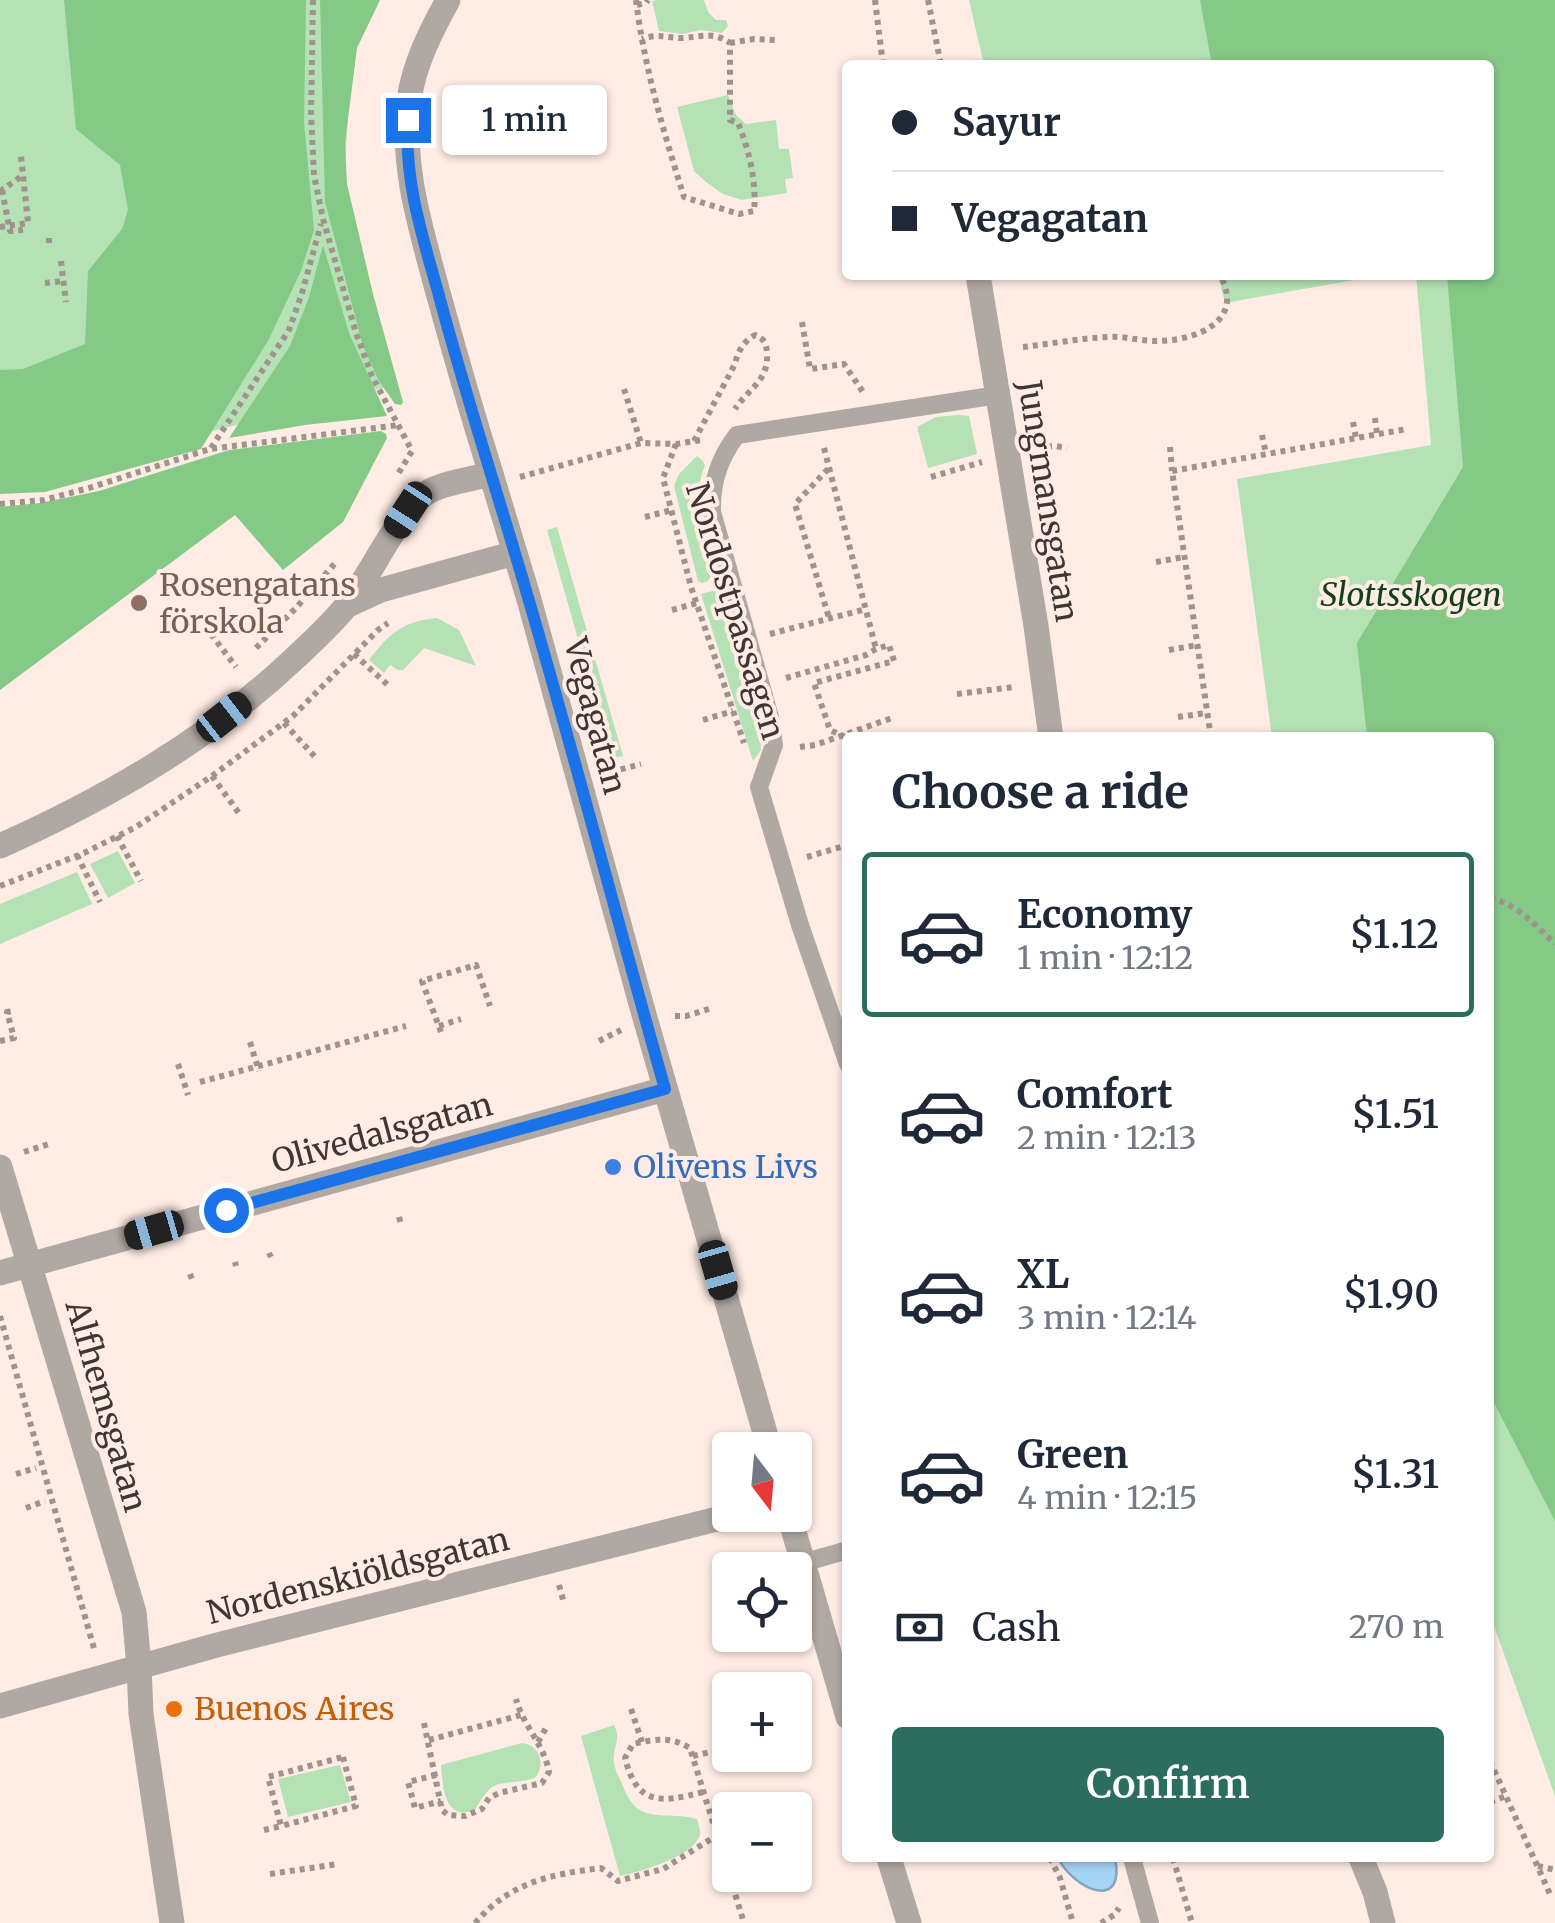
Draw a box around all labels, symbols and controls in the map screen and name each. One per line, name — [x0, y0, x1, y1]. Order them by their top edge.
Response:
callout: 1 min — [443, 85, 608, 155]
route end — [386, 98, 431, 143]
text: Sayur — [952, 99, 1061, 146]
text: 1 min — [481, 100, 568, 140]
text: Vegagatan — [952, 195, 1148, 242]
street label: Jungmansgatan — [1009, 376, 1087, 625]
car — [379, 477, 437, 543]
street label: Nordostpassagen — [677, 478, 793, 744]
place label: Rosengatans förskola — [159, 565, 356, 642]
park label: Slottsskogen — [1320, 575, 1502, 615]
marker: Rosengatans förskola — [128, 592, 150, 614]
street label: Vegagatan — [555, 633, 635, 798]
car — [191, 687, 257, 747]
text: Choose a ride — [892, 764, 1189, 820]
icon: car — [897, 890, 987, 980]
text: Economy — [1017, 891, 1192, 938]
text: $1.12 — [1349, 911, 1439, 958]
text: 1 min · 12:12 — [1017, 938, 1193, 978]
icon: car — [897, 1070, 987, 1160]
text: Comfort — [1017, 1071, 1173, 1118]
street label: Olivedalsgatan — [267, 1084, 497, 1182]
text: $1.51 — [1351, 1091, 1439, 1138]
text: 2 min · 12:13 — [1017, 1118, 1197, 1158]
place label: Olivens Livs — [633, 1147, 818, 1187]
marker: Olivens Livs — [602, 1156, 624, 1178]
route start — [204, 1188, 249, 1233]
car — [121, 1207, 187, 1253]
car — [695, 1237, 741, 1303]
icon: car — [897, 1250, 987, 1340]
text: XL — [1017, 1251, 1069, 1298]
text: $1.90 — [1343, 1271, 1439, 1318]
street label: Alfhemsgatan — [56, 1295, 155, 1516]
text: 3 min · 12:14 — [1017, 1298, 1196, 1338]
icon: car — [897, 1430, 987, 1520]
text: Green — [1017, 1431, 1128, 1478]
north arrow — [712, 1432, 812, 1532]
map controls — [712, 1432, 812, 1892]
text: $1.31 — [1351, 1451, 1439, 1498]
text: 4 min · 12:15 — [1017, 1478, 1197, 1518]
street label: Nordenskiöldsgatan — [203, 1519, 513, 1633]
button: locate — [712, 1552, 812, 1652]
icon: cash — [892, 1600, 947, 1655]
text: Cash — [972, 1604, 1061, 1651]
text: 270 m — [1349, 1607, 1444, 1647]
button: + — [712, 1672, 812, 1772]
place label: Buenos Aires — [194, 1689, 394, 1729]
marker: Buenos Aires — [163, 1698, 185, 1720]
button: Confirm — [892, 1727, 1444, 1842]
button: − — [712, 1792, 812, 1892]

